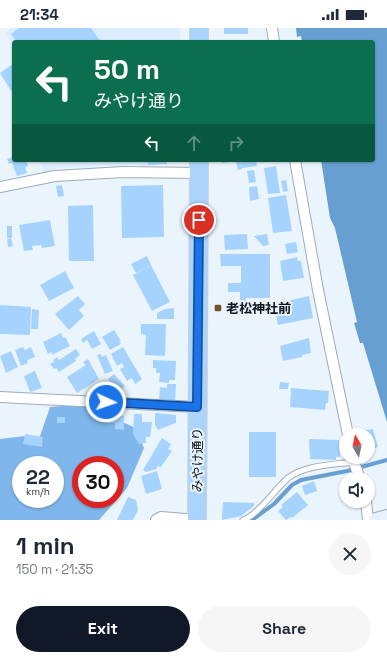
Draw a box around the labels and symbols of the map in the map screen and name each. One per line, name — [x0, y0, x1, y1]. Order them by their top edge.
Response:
pin — [182, 203, 216, 237]
place label: 老松神社前 — [226, 300, 291, 317]
marker: 老松神社前 — [213, 303, 223, 313]
position arrow — [85, 381, 127, 423]
street label: みやけ通り — [189, 427, 206, 493]
north arrow — [339, 428, 375, 464]
speed limit sign: 30 — [72, 456, 124, 508]

